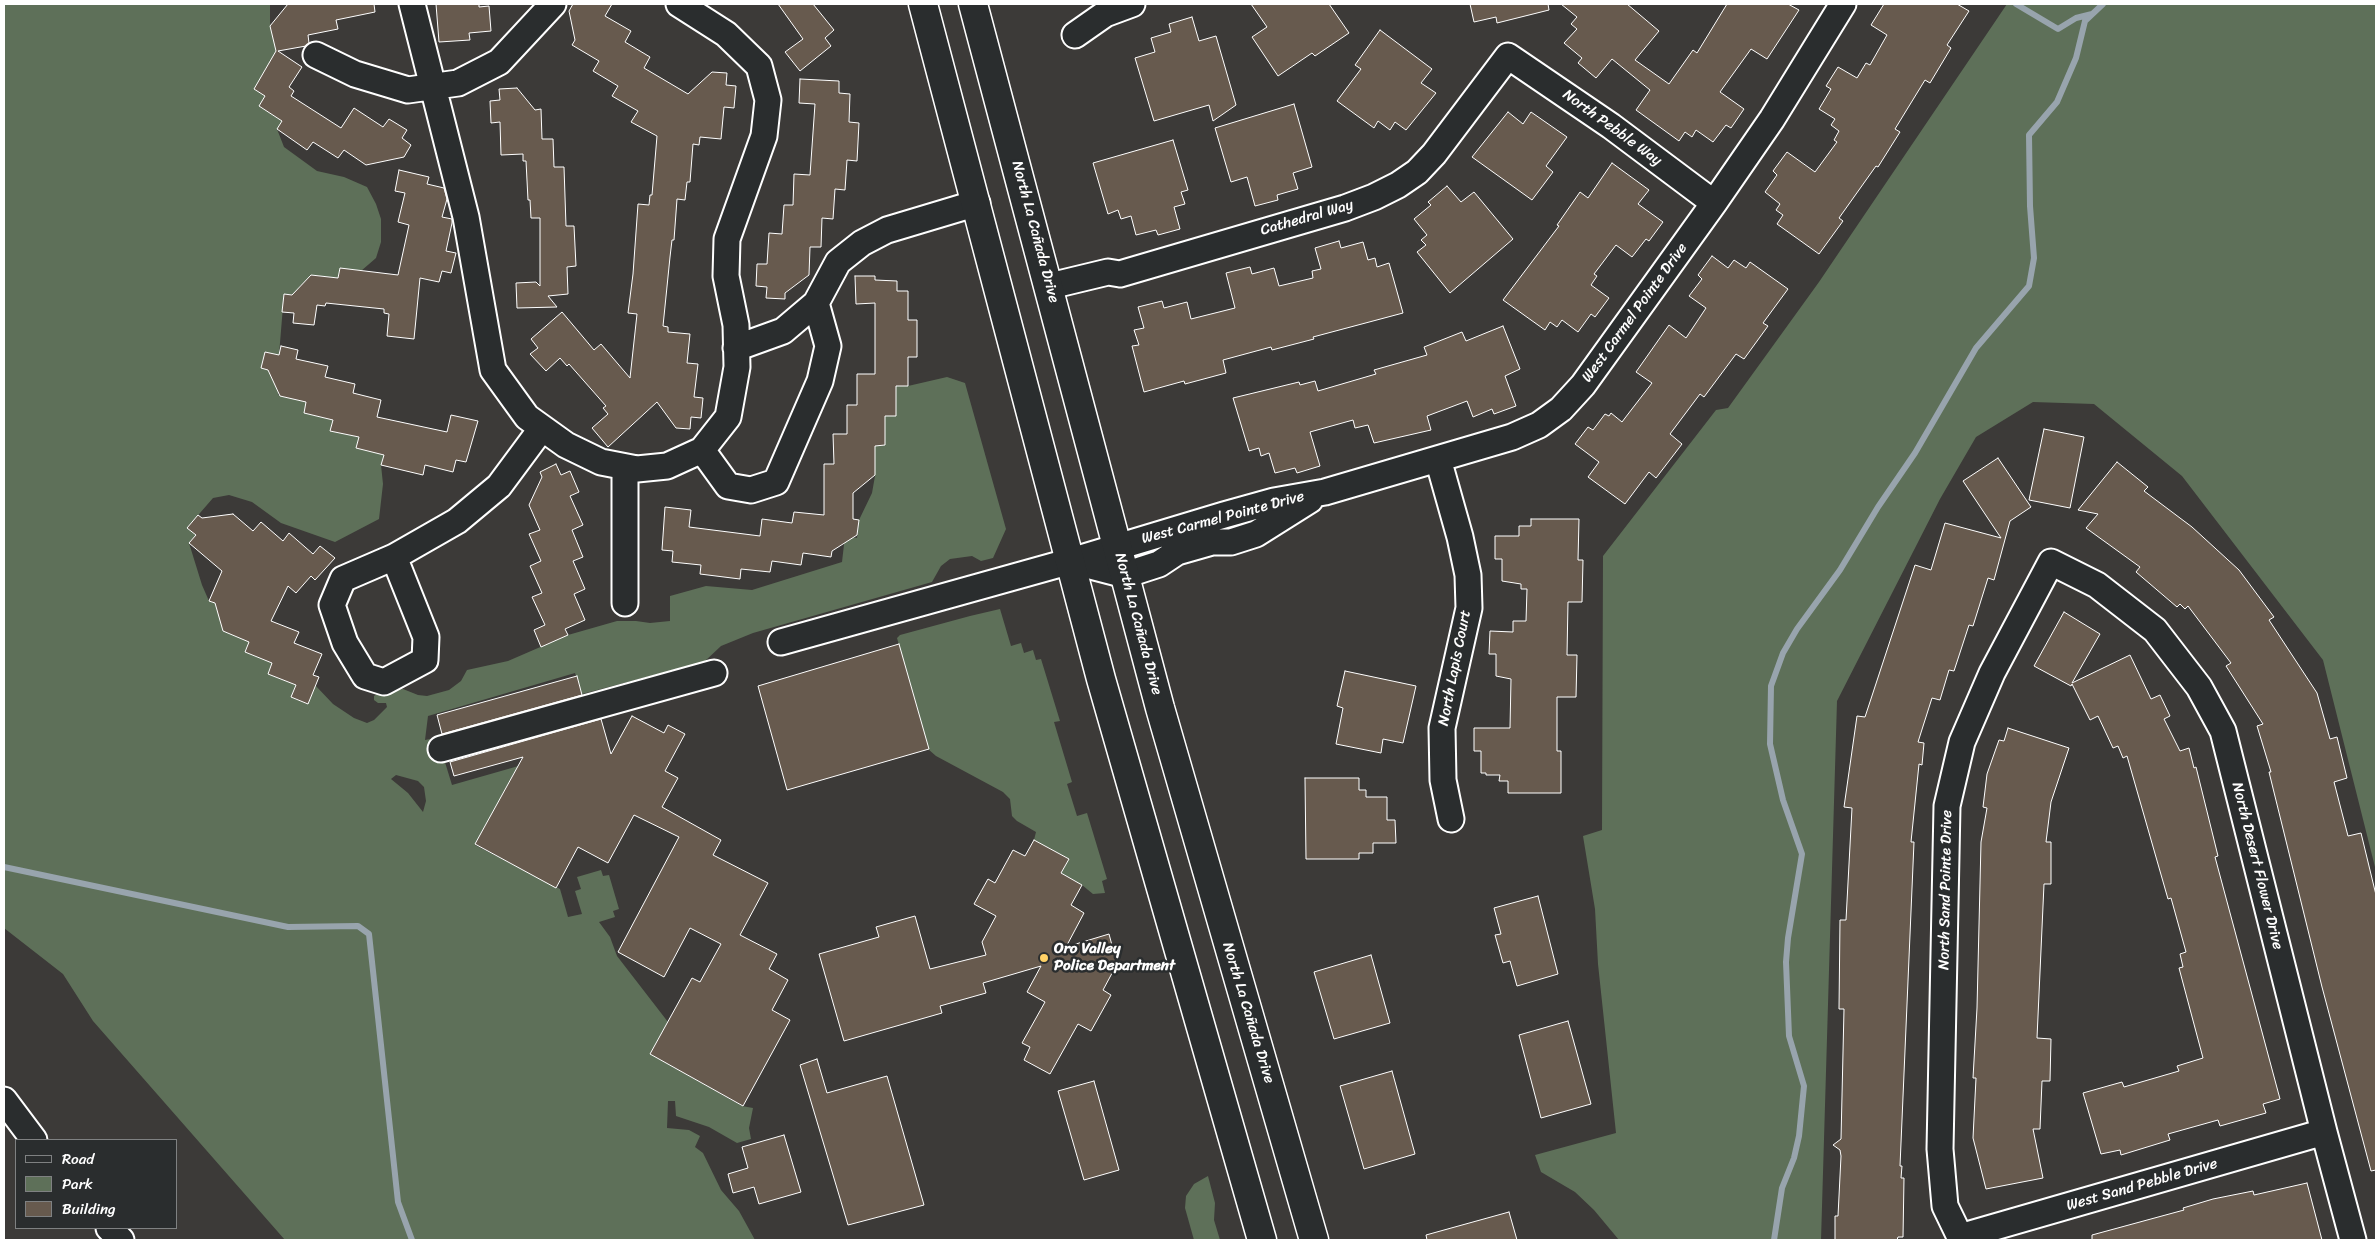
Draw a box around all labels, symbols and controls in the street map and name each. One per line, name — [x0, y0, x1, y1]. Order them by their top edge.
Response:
street label: North Pebble Way — [1559, 86, 1665, 170]
street label: North La Cañada Drive — [1007, 159, 1063, 305]
street label: Cathedral Way — [1259, 196, 1355, 240]
street label: West Carmel Pointe Drive — [1578, 240, 1692, 386]
street label: West Carmel Pointe Drive — [1140, 488, 1306, 548]
street label: North La Cañada Drive — [1110, 551, 1166, 697]
street label: North Lapis Court — [1435, 609, 1475, 727]
street label: North Desert Flower Drive — [2227, 780, 2287, 952]
street label: North Sand Pointe Drive — [1936, 810, 1956, 970]
place label: Oro Valley Police Department — [1054, 940, 1175, 975]
street label: North La Cañada Drive — [1218, 940, 1278, 1086]
marker: Oro Valley Police Department — [1038, 952, 1050, 964]
legend — [15, 1139, 178, 1229]
text: Road — [62, 1146, 94, 1172]
street label: West Sand Pebble Drive — [2064, 1155, 2220, 1215]
text: Park — [62, 1171, 93, 1197]
text: Building — [62, 1196, 116, 1222]

